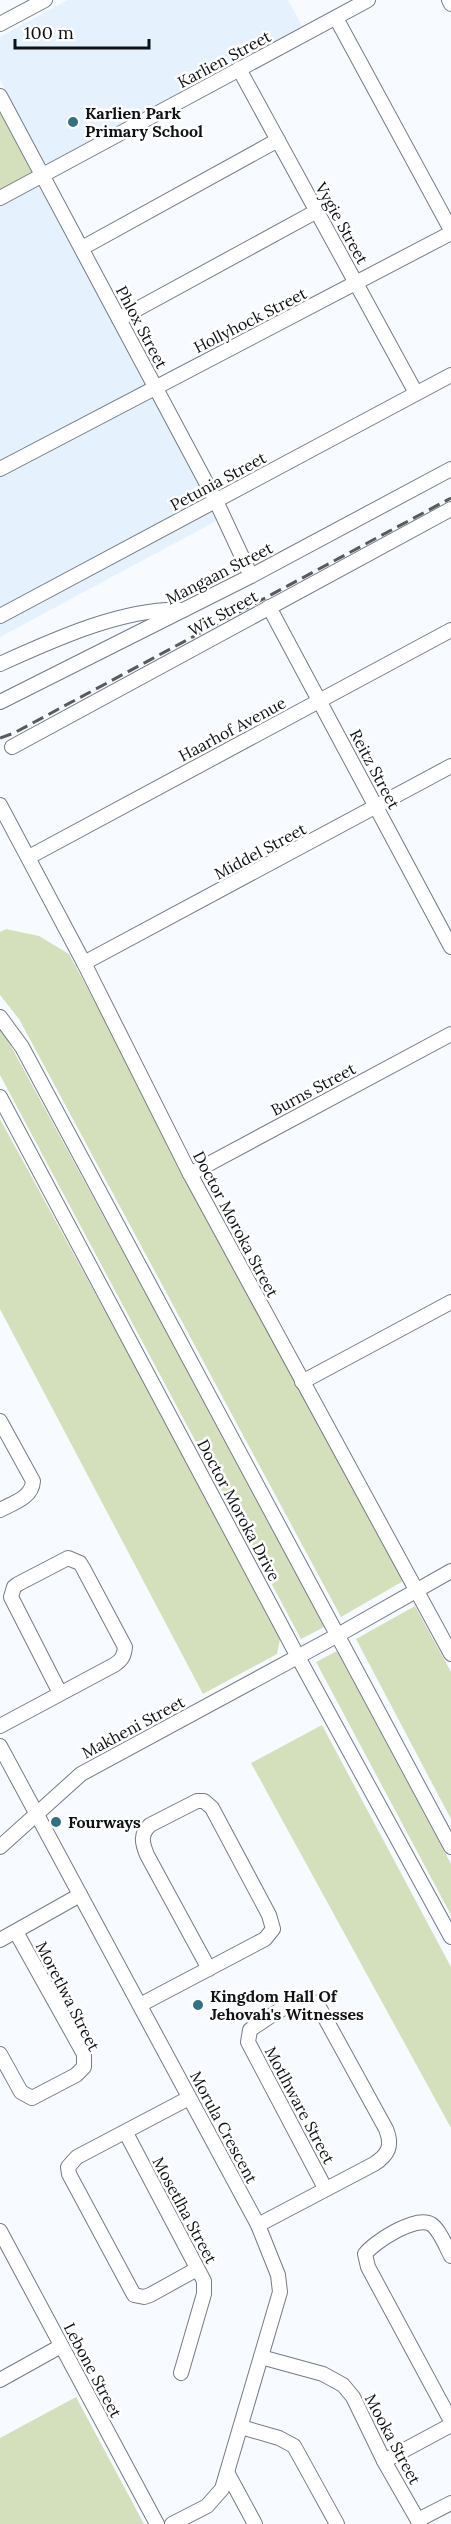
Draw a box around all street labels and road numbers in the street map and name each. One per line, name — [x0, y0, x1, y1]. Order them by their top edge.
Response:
street label: Karlien Street — [174, 26, 275, 92]
street label: Vygie Street — [311, 178, 373, 268]
street label: Phlox Street — [112, 282, 173, 373]
street label: Hollyhock Street — [190, 283, 311, 357]
street label: Petunia Street — [167, 447, 270, 515]
street label: Mangaan Street — [162, 537, 277, 609]
street label: Wit Street — [185, 585, 262, 640]
street label: Haarhof Avenue — [175, 692, 289, 766]
street label: Reitz Street — [346, 726, 405, 813]
street label: Middel Street — [211, 818, 310, 884]
street label: Burns Street — [267, 1058, 359, 1120]
street label: Doctor Moroka Street — [189, 1147, 283, 1301]
street label: Doctor Moroka Drive — [193, 1436, 285, 1585]
street label: Makheni Street — [78, 1691, 189, 1762]
street label: Moretlwa Street — [32, 1938, 105, 2055]
street label: Motlhware Street — [261, 2043, 340, 2168]
street label: Morula Crescent — [186, 2067, 262, 2187]
street label: Mosetlha Street — [149, 2153, 222, 2267]
street label: Lebone Street — [60, 2319, 127, 2422]
street label: Mooka Street — [361, 2390, 426, 2488]

